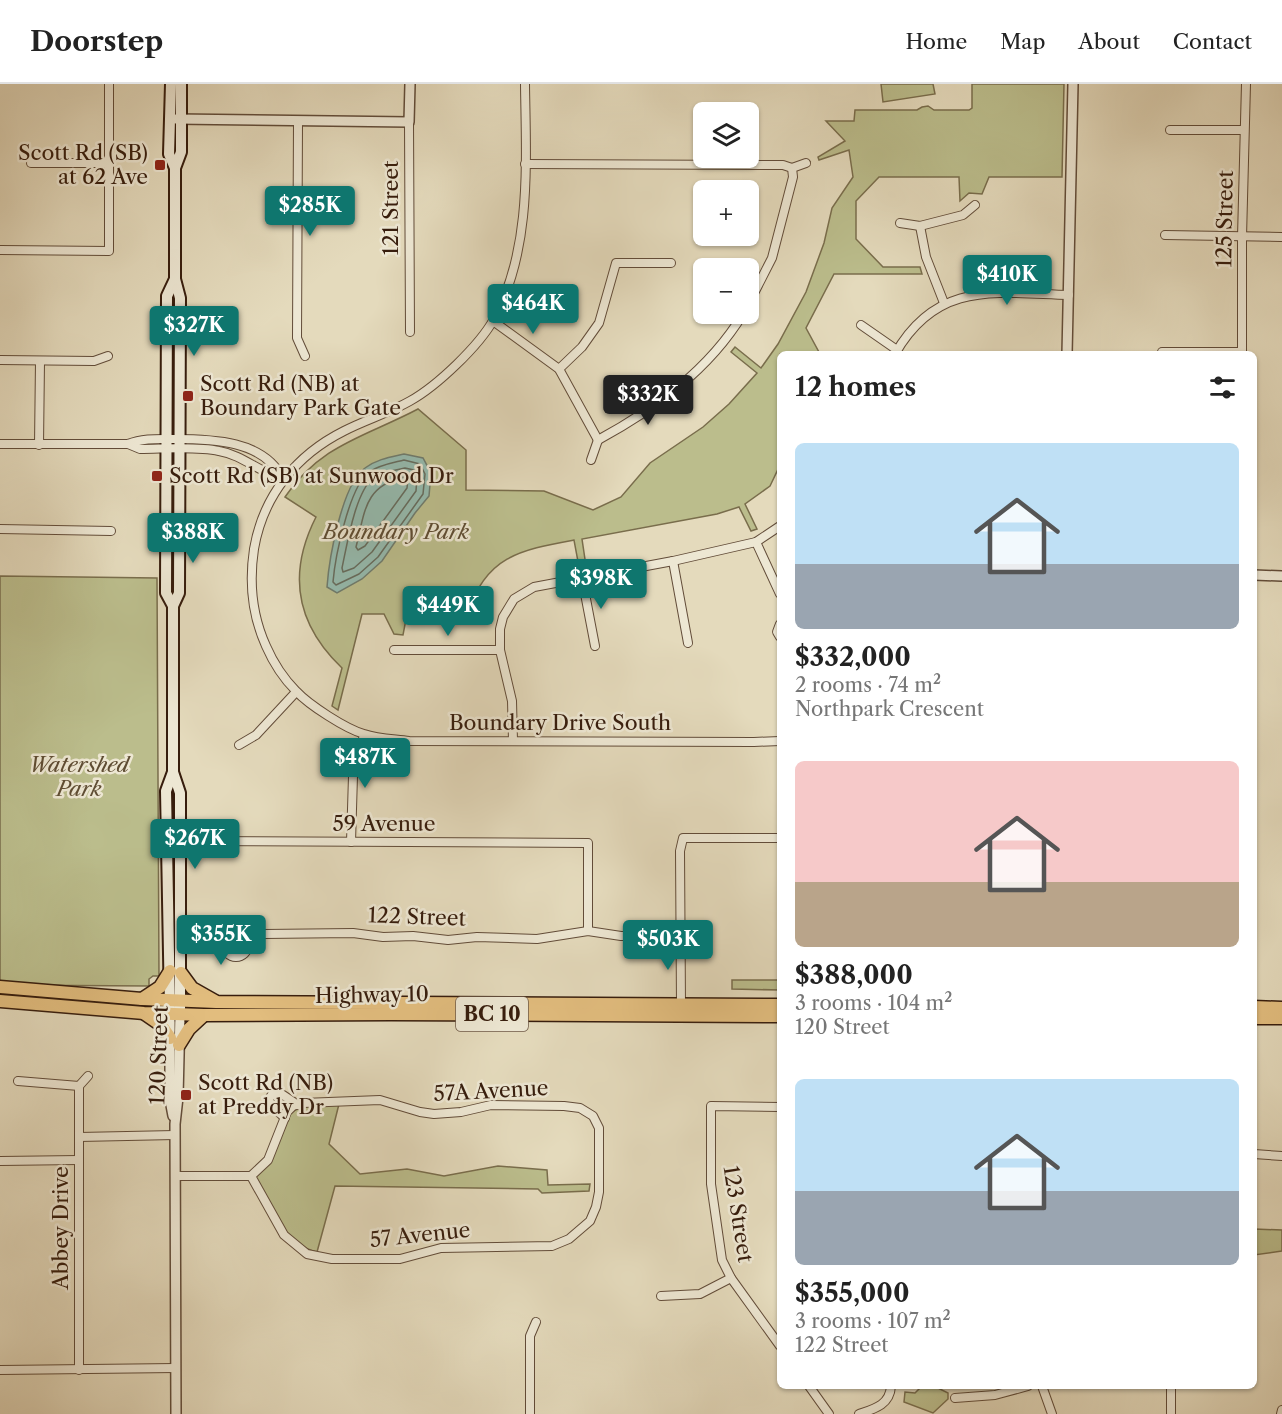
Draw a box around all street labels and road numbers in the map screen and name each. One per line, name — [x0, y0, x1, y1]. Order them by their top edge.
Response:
street label: 121 Street — [378, 160, 403, 255]
street label: 125 Street — [1211, 169, 1238, 268]
street label: Boundary Drive South — [449, 710, 671, 735]
street label: 59 Avenue — [332, 811, 436, 836]
street label: 122 Street — [368, 902, 467, 931]
street label: Highway 10 — [315, 981, 429, 1008]
road number: BC 10 — [456, 997, 528, 1031]
street label: 120 Street — [144, 1004, 173, 1105]
street label: 57A Avenue — [433, 1075, 549, 1106]
street label: 123 Street — [719, 1164, 759, 1265]
street label: Abbey Drive — [48, 1166, 73, 1291]
street label: 57 Avenue — [368, 1217, 472, 1252]

